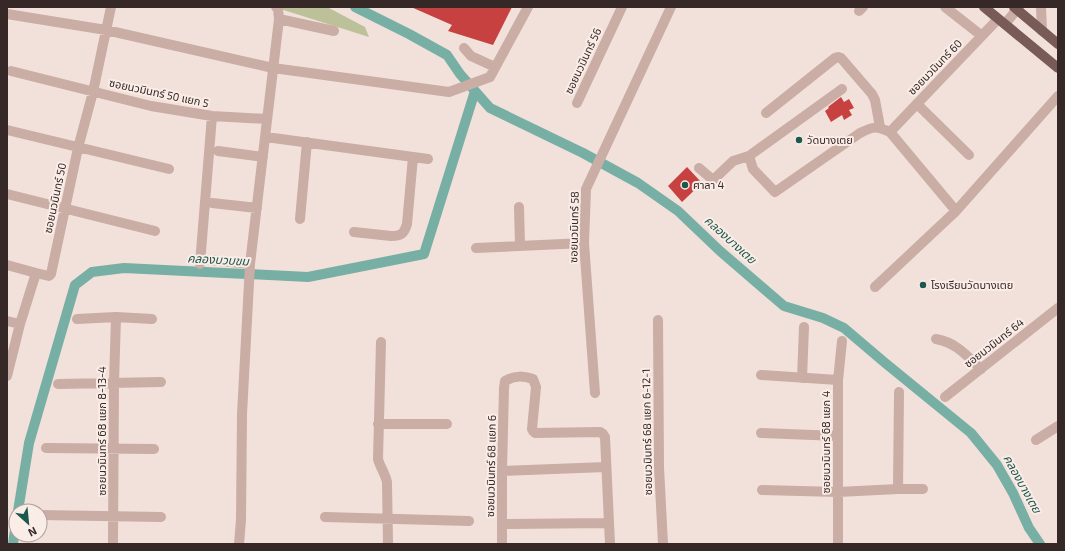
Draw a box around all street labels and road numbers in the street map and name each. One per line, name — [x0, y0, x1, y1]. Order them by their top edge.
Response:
street label: ซอยนวมินทร์ 56 — [562, 26, 604, 96]
street label: ซอยนวมินทร์ 60 — [905, 36, 964, 97]
street label: ซอยนวมินทร์ 50 แยก 5 — [108, 76, 210, 109]
street label: ซอยนวมินทร์ 50 — [41, 161, 68, 234]
street label: ซอยนวมินทร์ 58 — [566, 191, 581, 263]
street label: ซอยนวมินทร์ 64 — [961, 315, 1026, 370]
street label: ซอยนวมินทร์ 68 แยก 8-13-4 — [95, 366, 108, 496]
street label: ซอยนวมินทร์ 68 แยก 6-12-1 — [639, 369, 654, 495]
street label: ซอยนวมินทร์ 68 แยก 4 — [819, 390, 832, 493]
street label: ซอยนวมินทร์ 68 แยก 6 — [483, 415, 498, 517]

